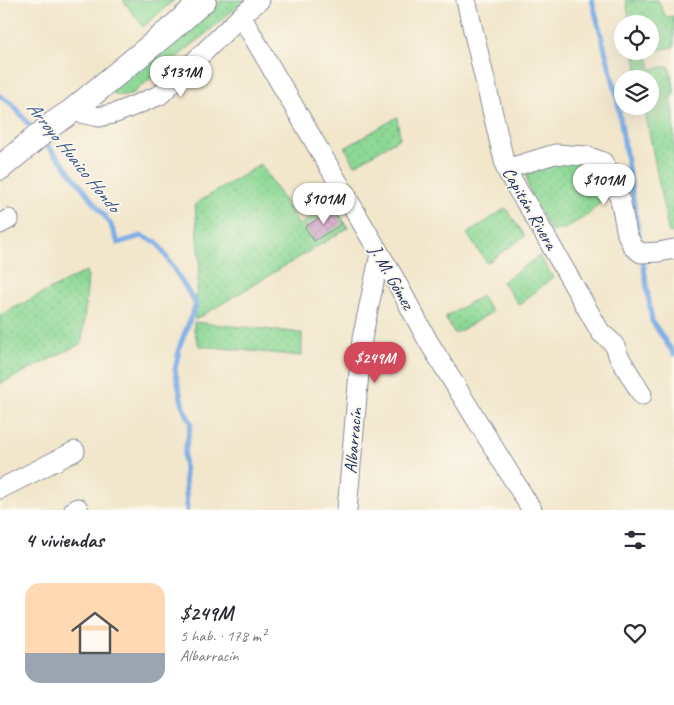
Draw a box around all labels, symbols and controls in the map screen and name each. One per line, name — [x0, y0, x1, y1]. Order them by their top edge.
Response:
map controls — [614, 15, 659, 115]
button: locate — [614, 15, 659, 60]
pin: $131M — [146, 56, 216, 98]
text: $131M — [161, 62, 201, 82]
button: layers — [614, 70, 659, 115]
water label: Arroyo Huaico Hondo — [21, 97, 127, 219]
street label: Capitán Rivera — [498, 163, 563, 255]
pin: $101M — [569, 164, 639, 206]
text: $101M — [584, 170, 624, 190]
pin: $101M — [289, 182, 359, 225]
text: $101M — [304, 189, 344, 209]
street label: J. M. Gómez — [364, 240, 420, 315]
pin: $249M — [340, 342, 410, 384]
text: $249M — [355, 348, 395, 368]
street label: Albarracín — [339, 406, 367, 475]
icon: filters — [621, 526, 649, 554]
text: 4 viviendas — [25, 527, 104, 553]
text: $249M — [180, 600, 233, 626]
icon: home — [65, 603, 125, 663]
icon: heart — [621, 619, 649, 647]
text: 5 hab. · 178 m² — [180, 626, 266, 646]
text: Albarracín — [180, 646, 238, 666]

